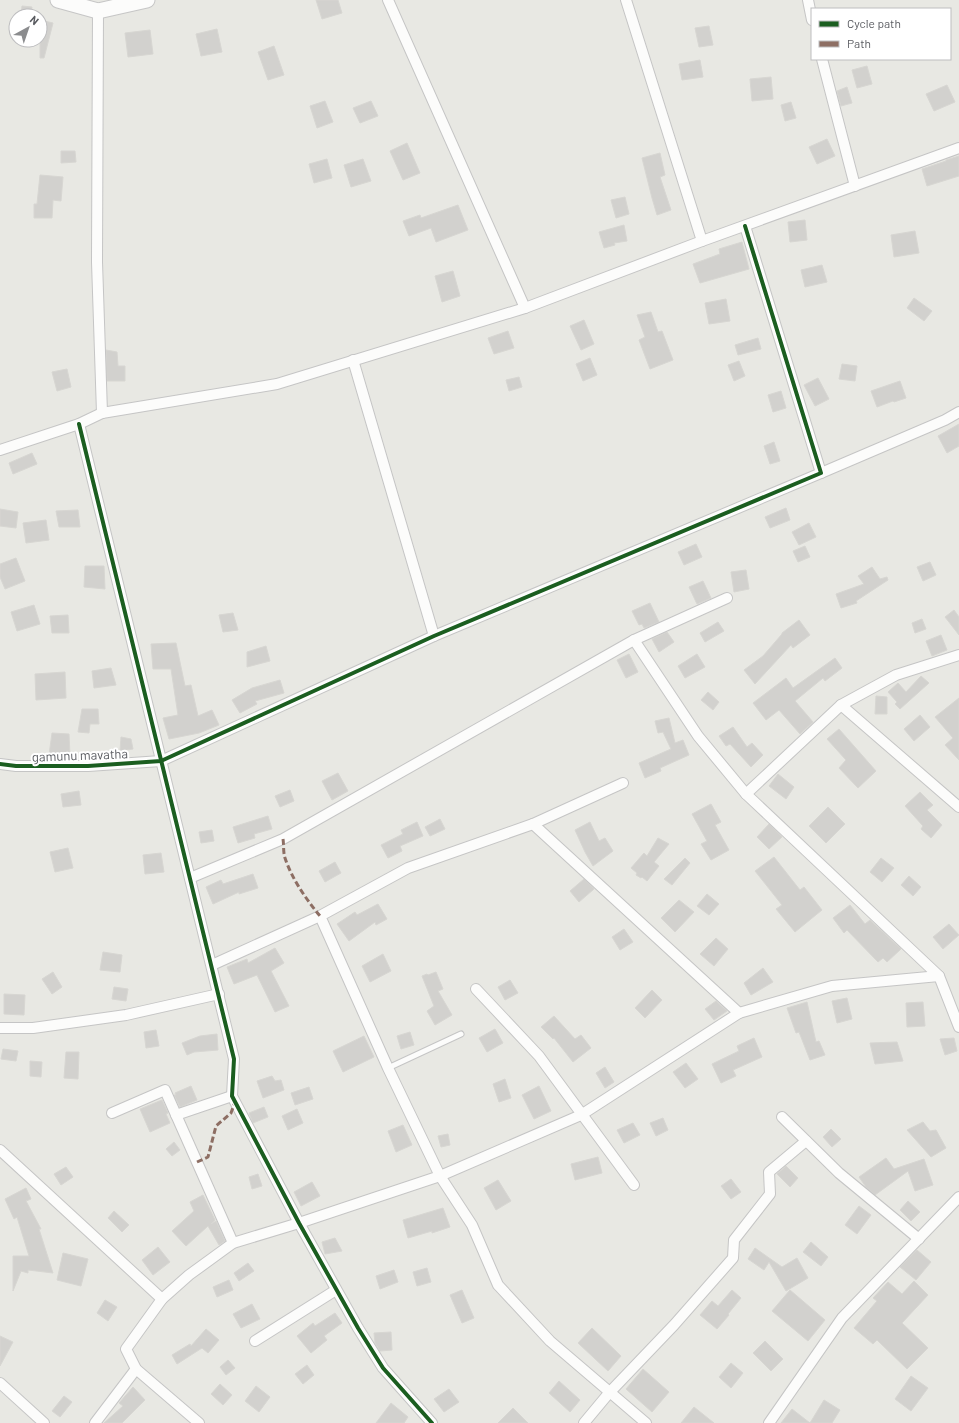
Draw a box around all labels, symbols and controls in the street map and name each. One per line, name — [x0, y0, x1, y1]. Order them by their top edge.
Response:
north arrow — [8, 8, 48, 48]
legend — [811, 8, 951, 60]
text: N — [28, 13, 42, 27]
text: Cycle path — [847, 16, 901, 30]
text: Path — [847, 36, 871, 50]
street label: gamunu mavatha — [32, 745, 128, 765]

